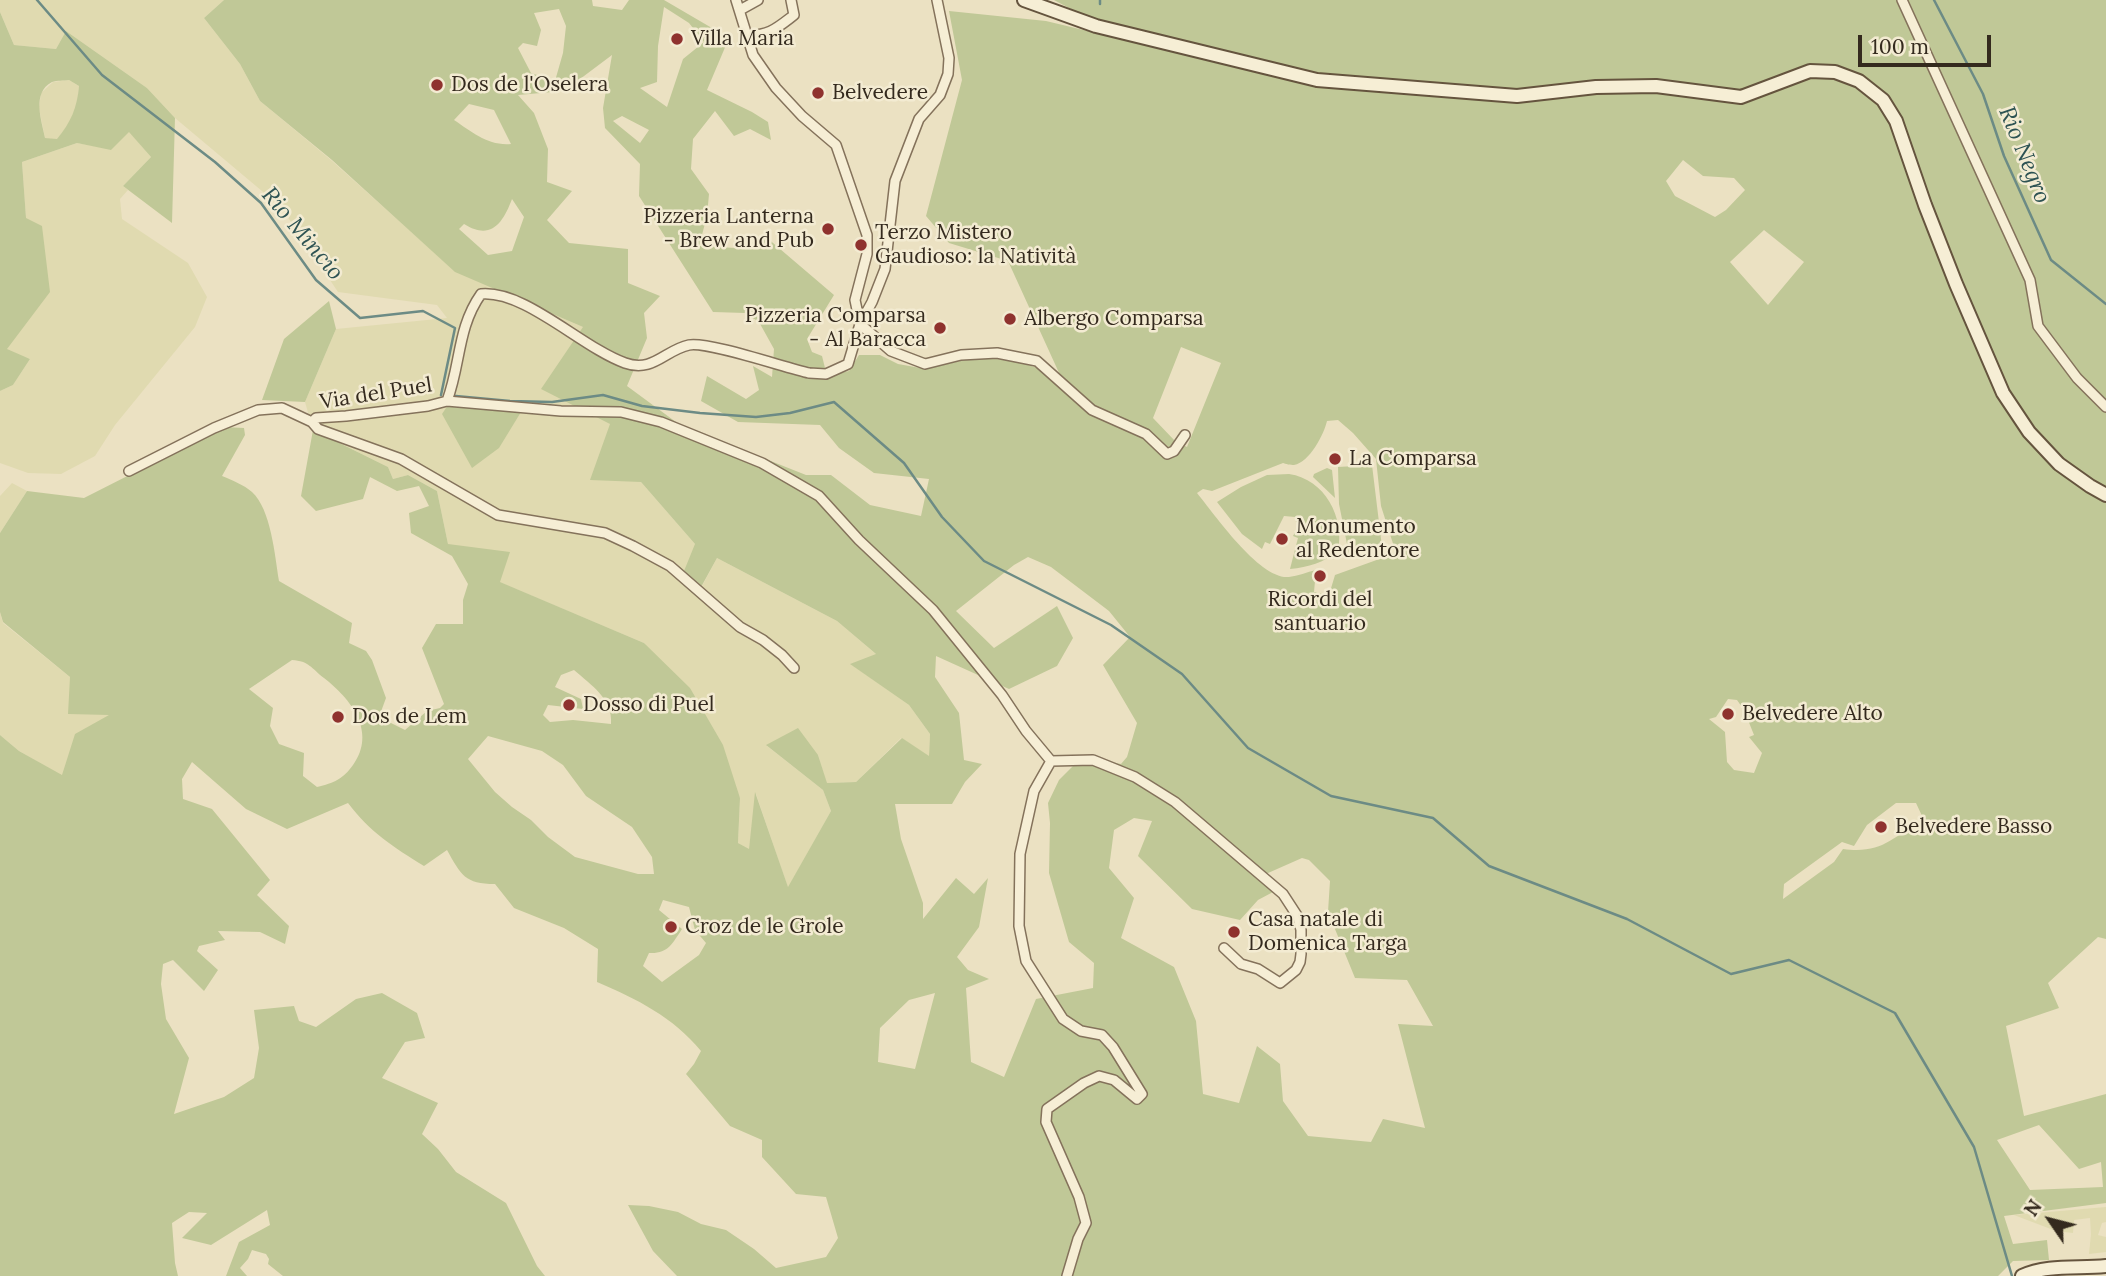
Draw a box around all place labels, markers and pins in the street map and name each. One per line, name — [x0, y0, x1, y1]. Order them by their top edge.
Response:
place label: Villa Maria — [691, 26, 794, 52]
marker: Villa Maria — [669, 31, 685, 47]
place label: Dos de l'Oselera — [451, 72, 608, 98]
marker: Dos de l'Oselera — [429, 77, 445, 93]
place label: Belvedere — [832, 80, 928, 106]
marker: Belvedere — [810, 85, 826, 101]
place label: Pizzeria Lanterna - Brew and Pub — [643, 204, 814, 254]
place label: Terzo Mistero Gaudioso: la Natività — [875, 220, 1076, 270]
marker: Pizzeria Lanterna - Brew and Pub — [820, 221, 836, 237]
marker: Terzo Mistero Gaudioso: la Natività — [853, 237, 869, 253]
place label: Pizzeria Comparsa - Al Baracca — [745, 303, 926, 353]
place label: Albergo Comparsa — [1024, 306, 1204, 332]
marker: Albergo Comparsa — [1002, 311, 1018, 327]
marker: Pizzeria Comparsa - Al Baracca — [932, 320, 948, 336]
place label: La Comparsa — [1349, 446, 1477, 472]
marker: La Comparsa — [1327, 451, 1343, 467]
place label: Monumento al Redentore — [1296, 514, 1420, 564]
marker: Monumento al Redentore — [1274, 531, 1290, 547]
marker: Ricordi del santuario — [1312, 568, 1328, 584]
place label: Ricordi del santuario — [1267, 587, 1373, 637]
place label: Dosso di Puel — [583, 692, 715, 718]
marker: Dosso di Puel — [561, 697, 577, 713]
place label: Belvedere Alto — [1742, 701, 1883, 727]
place label: Dos de Lem — [352, 704, 467, 730]
marker: Belvedere Alto — [1720, 706, 1736, 722]
marker: Dos de Lem — [330, 709, 346, 725]
place label: Belvedere Basso — [1895, 814, 2052, 840]
marker: Belvedere Basso — [1873, 819, 1889, 835]
place label: Casa natale di Domenica Targa — [1248, 907, 1407, 957]
place label: Croz de le Grole — [685, 914, 844, 940]
marker: Croz de le Grole — [663, 919, 679, 935]
marker: Casa natale di Domenica Targa — [1226, 924, 1242, 940]

